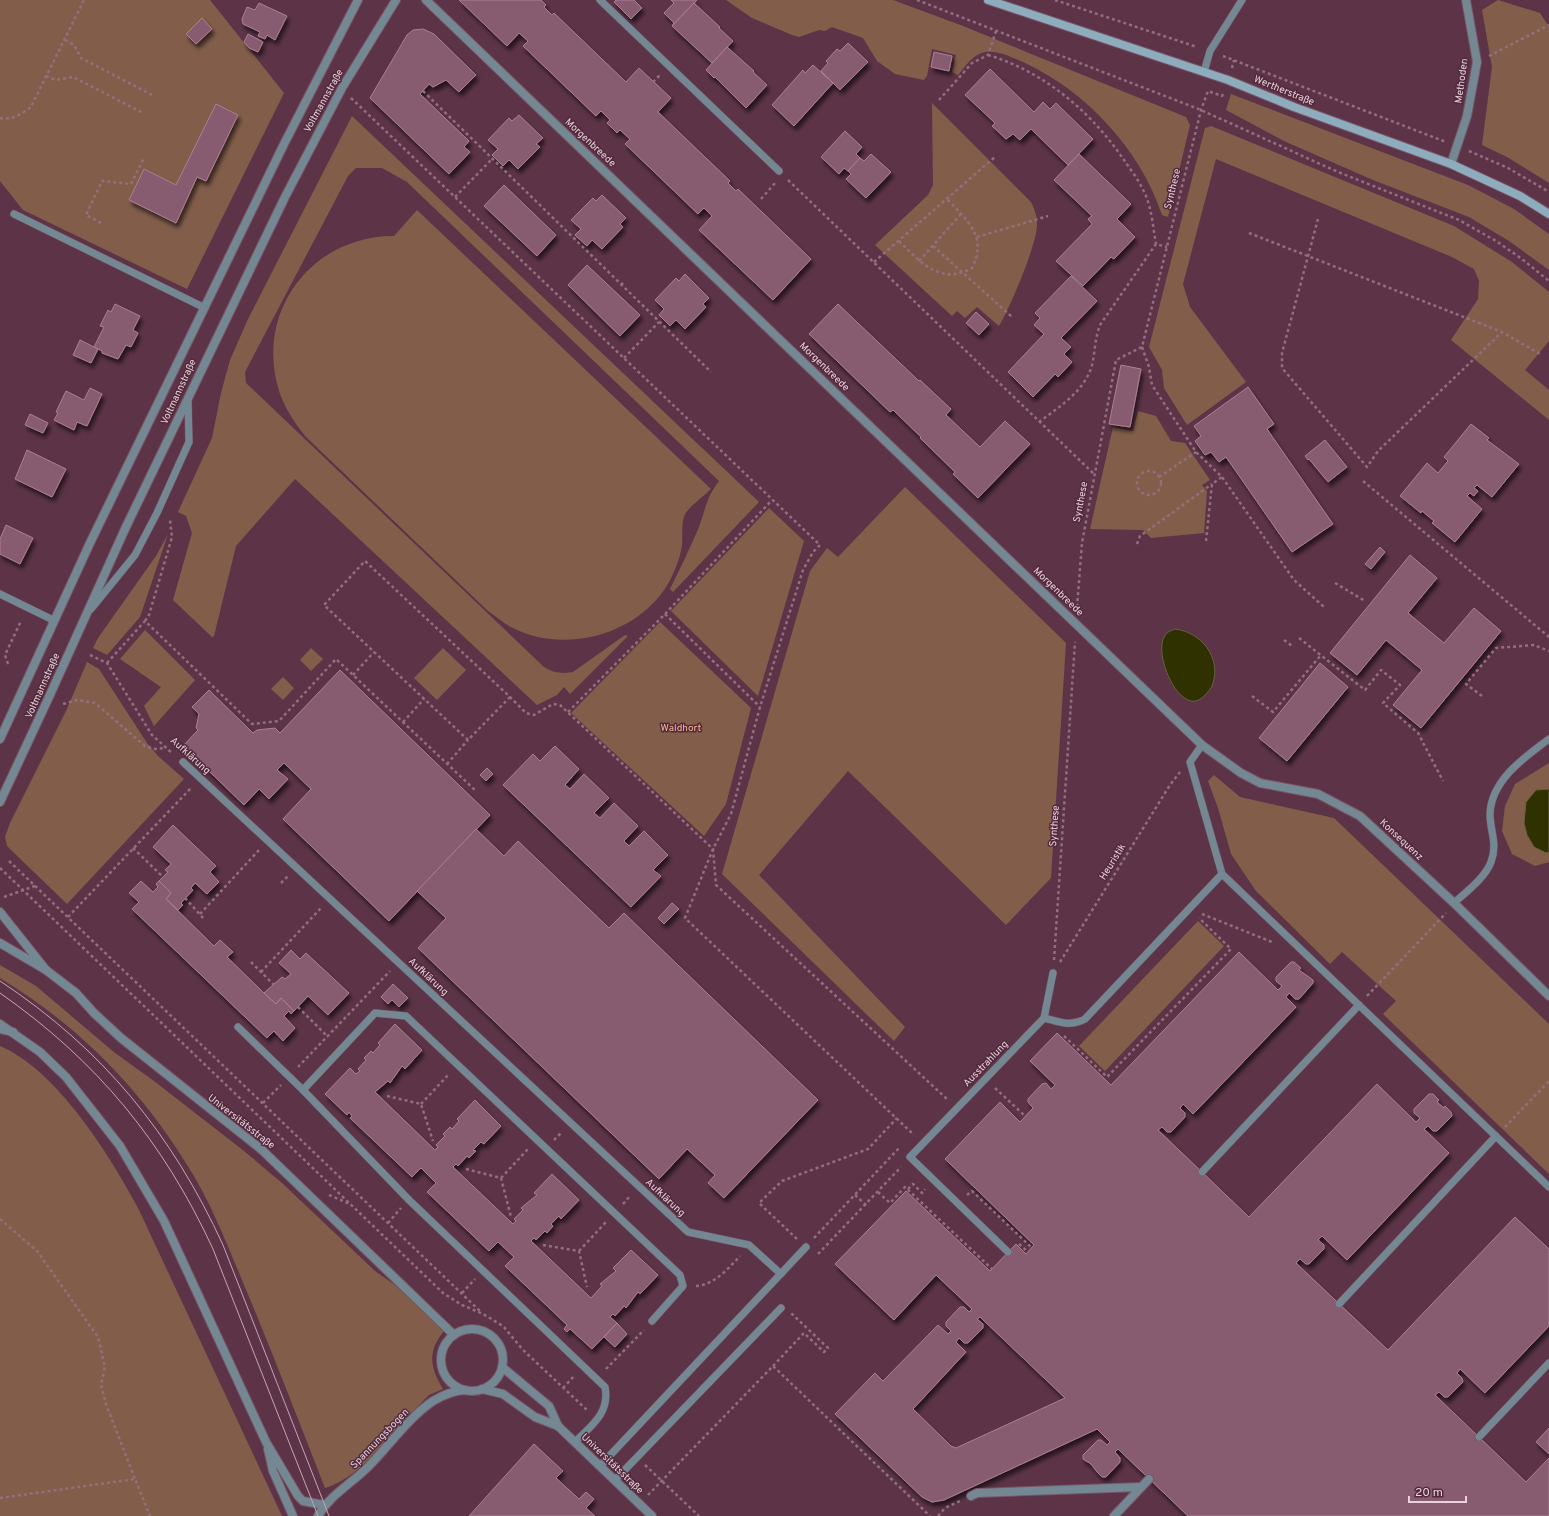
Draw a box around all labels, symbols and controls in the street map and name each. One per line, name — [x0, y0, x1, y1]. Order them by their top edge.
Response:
street label: Methoden — [1452, 58, 1472, 104]
street label: Voltmannstraße — [301, 67, 347, 135]
street label: Wertherstraße — [1252, 73, 1316, 109]
street label: Morgenbreede — [562, 116, 618, 170]
street label: Synthese — [1162, 167, 1184, 211]
street label: Morgenbreede — [796, 340, 852, 394]
street label: Voltmannstraße — [158, 357, 200, 427]
street label: Synthese — [1071, 480, 1091, 524]
street label: Morgenbreede — [1030, 565, 1086, 619]
street label: Voltmannstraße — [23, 651, 63, 721]
park label: Waldhort — [661, 722, 702, 735]
street label: Aufklärung — [167, 735, 213, 777]
street label: Synthese — [1047, 805, 1063, 847]
street label: Konsequenz — [1376, 816, 1426, 864]
street label: Heuristik — [1097, 841, 1129, 883]
street label: Aufklärung — [405, 955, 451, 999]
street label: Ausstrahlung — [961, 1038, 1011, 1090]
street label: Universitätsstraße — [205, 1092, 277, 1152]
street label: Aufklärung — [642, 1176, 688, 1220]
street label: Spannungsbogen — [348, 1406, 412, 1472]
street label: Universitätsstraße — [578, 1431, 646, 1497]
scale bar — [1409, 1478, 1466, 1504]
text: 20 m — [1415, 1485, 1443, 1501]

